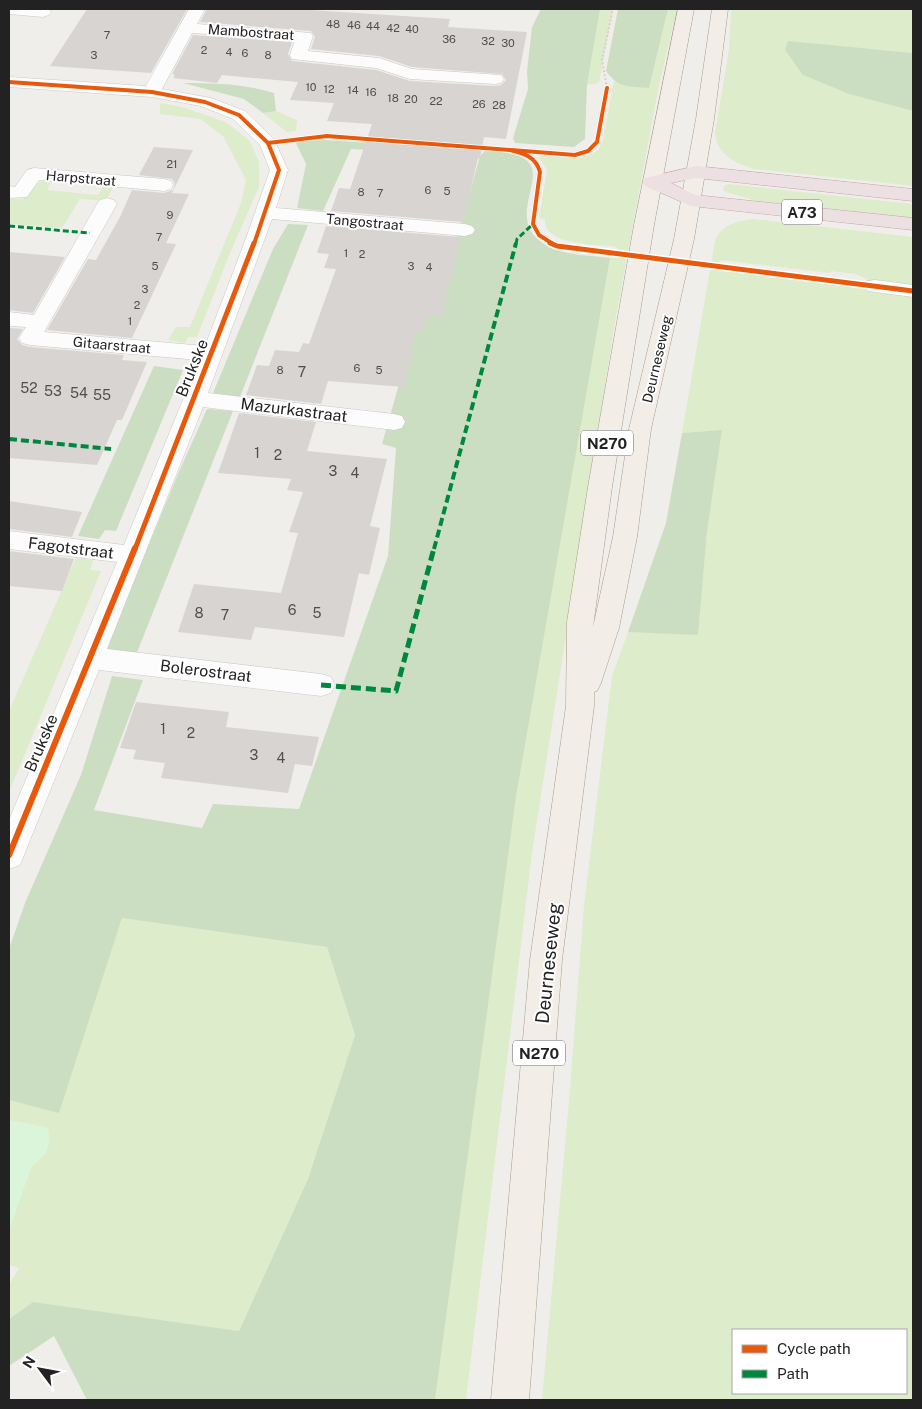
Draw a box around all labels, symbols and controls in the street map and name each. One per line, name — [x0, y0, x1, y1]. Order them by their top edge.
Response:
house number: 48 — [326, 18, 340, 30]
house number: 46 — [347, 19, 361, 31]
house number: 44 — [366, 20, 380, 32]
street label: Mambostraat — [207, 21, 295, 43]
house number: 42 — [386, 22, 400, 34]
house number: 40 — [405, 23, 419, 35]
house number: 7 — [104, 29, 111, 41]
house number: 36 — [442, 33, 456, 45]
house number: 32 — [481, 35, 495, 47]
house number: 30 — [501, 37, 515, 49]
house number: 2 — [201, 44, 208, 56]
house number: 4 — [226, 46, 233, 58]
house number: 6 — [242, 47, 249, 59]
house number: 3 — [91, 49, 98, 61]
house number: 8 — [264, 49, 272, 61]
house number: 10 — [305, 81, 317, 93]
house number: 12 — [323, 83, 335, 95]
house number: 14 — [347, 84, 359, 96]
house number: 16 — [365, 86, 377, 98]
house number: 18 — [387, 92, 399, 104]
house number: 20 — [404, 93, 418, 105]
house number: 22 — [429, 95, 443, 107]
house number: 26 — [472, 98, 486, 110]
house number: 28 — [492, 99, 506, 111]
house number: 21 — [166, 158, 178, 170]
street label: Harpstraat — [45, 167, 117, 189]
house number: 6 — [425, 184, 432, 196]
house number: 5 — [443, 185, 451, 197]
house number: 8 — [357, 186, 365, 198]
house number: 7 — [377, 187, 384, 199]
road number: A73 — [782, 200, 822, 224]
house number: 9 — [167, 209, 174, 221]
street label: Tangostraat — [326, 211, 404, 233]
house number: 7 — [156, 231, 163, 243]
house number: 1 — [344, 247, 348, 259]
house number: 2 — [359, 248, 366, 260]
house number: 5 — [151, 260, 159, 272]
house number: 3 — [408, 260, 415, 272]
house number: 4 — [426, 261, 433, 273]
house number: 3 — [142, 283, 149, 295]
house number: 2 — [134, 299, 141, 311]
street label: Deurneseweg — [639, 313, 675, 404]
house number: 1 — [128, 315, 132, 327]
street label: Gitaarstraat — [72, 334, 152, 356]
street label: Brukske — [172, 336, 212, 400]
house number: 6 — [354, 362, 361, 374]
house number: 8 — [276, 364, 284, 376]
house number: 7 — [298, 364, 306, 380]
house number: 5 — [375, 364, 383, 376]
house number: 52 — [20, 380, 38, 396]
house number: 53 — [44, 383, 62, 399]
house number: 54 — [70, 385, 88, 401]
house number: 55 — [93, 387, 111, 403]
street label: Mazurkastraat — [240, 394, 348, 426]
road number: N270 — [581, 430, 633, 456]
house number: 1 — [254, 445, 260, 461]
house number: 2 — [274, 447, 282, 463]
house number: 3 — [329, 463, 338, 479]
house number: 4 — [351, 465, 360, 481]
street label: Fagotstraat — [27, 533, 115, 563]
house number: 6 — [288, 602, 297, 618]
house number: 8 — [194, 605, 204, 621]
house number: 5 — [313, 605, 322, 621]
house number: 7 — [221, 607, 229, 623]
street label: Bolerostraat — [159, 656, 253, 686]
street label: Brukske — [20, 711, 62, 775]
house number: 1 — [160, 721, 166, 737]
house number: 2 — [187, 725, 195, 741]
house number: 3 — [250, 747, 259, 763]
house number: 4 — [277, 750, 286, 766]
street label: Deurneseweg — [531, 901, 565, 1025]
road number: N270 — [513, 1040, 565, 1066]
legend — [732, 1329, 907, 1394]
text: Cycle path — [777, 1340, 851, 1357]
north arrow — [15, 1344, 65, 1394]
text: N — [19, 1353, 39, 1371]
text: Path — [777, 1365, 809, 1382]

